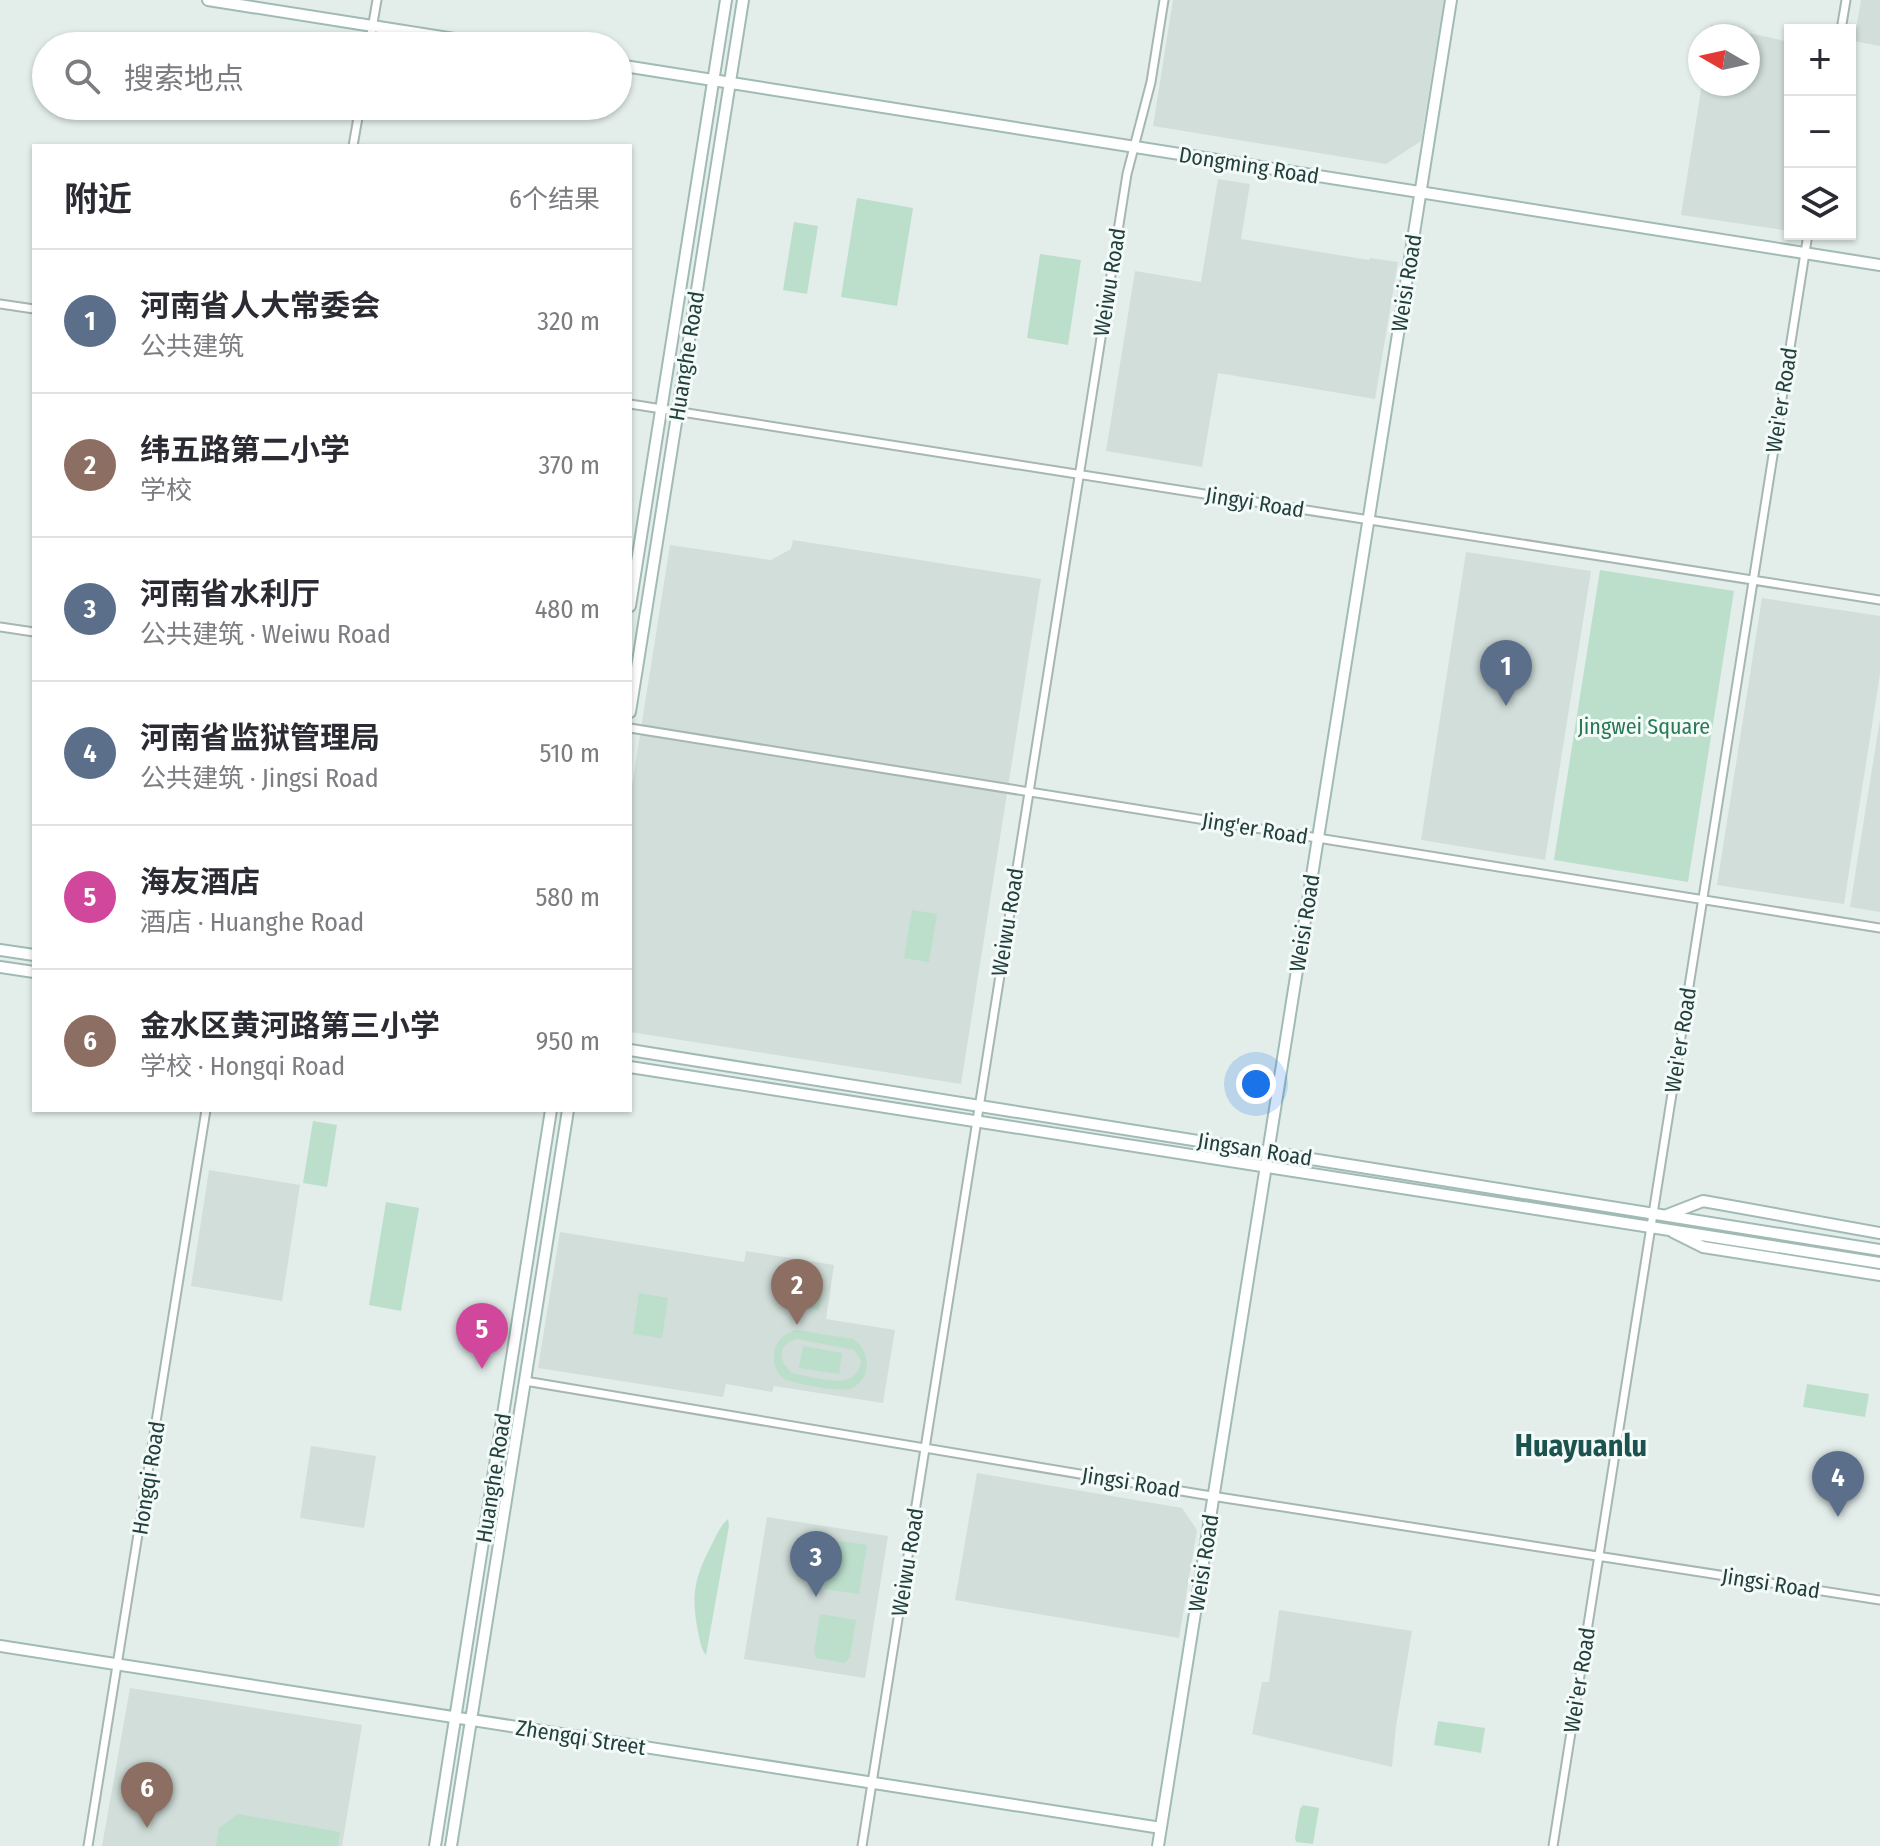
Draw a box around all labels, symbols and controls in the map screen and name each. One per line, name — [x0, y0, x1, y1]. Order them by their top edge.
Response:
north arrow — [1688, 24, 1760, 96]
map controls — [1784, 24, 1856, 240]
button: + — [1784, 24, 1856, 96]
search box — [32, 32, 632, 120]
icon: search — [60, 54, 104, 98]
text: 搜索地点 — [124, 61, 244, 97]
button: − — [1784, 96, 1856, 168]
street label: Dongming Road — [1177, 141, 1321, 190]
button: layers — [1784, 168, 1856, 240]
text: 附近 — [64, 179, 132, 220]
text: 6个结果 — [509, 184, 600, 215]
street label: Weiwu Road — [1088, 226, 1131, 338]
street label: Weisi Road — [1385, 232, 1428, 334]
text: 河南省人大常委会 — [140, 288, 380, 324]
street label: Huanghe Road — [663, 289, 710, 423]
text: 1 — [85, 306, 96, 337]
text: 320 m — [537, 306, 600, 337]
text: 公共建筑 — [140, 331, 244, 362]
street label: Wei'er Road — [1760, 346, 1803, 455]
text: 纬五路第二小学 — [140, 432, 350, 468]
text: 2 — [84, 450, 96, 481]
text: 370 m — [539, 450, 600, 481]
text: 学校 — [140, 475, 192, 506]
street label: Jingyi Road — [1204, 481, 1306, 524]
text: 河南省水利厅 — [140, 576, 320, 612]
text: 3 — [84, 594, 96, 625]
text: 480 m — [535, 594, 600, 625]
text: 公共建筑 · Weiwu Road — [140, 619, 391, 650]
pin: 1 — [1480, 640, 1532, 706]
park label: Jingwei Square — [1578, 713, 1710, 740]
text: 河南省监狱管理局 — [140, 720, 380, 756]
text: 4 — [83, 738, 97, 769]
text: 510 m — [540, 738, 600, 769]
text: 公共建筑 · Jingsi Road — [140, 763, 379, 794]
street label: Jing'er Road — [1200, 807, 1310, 850]
text: 海友酒店 — [140, 864, 260, 900]
street label: Weiwu Road — [986, 866, 1029, 978]
street label: Weisi Road — [1283, 872, 1326, 974]
text: 5 — [84, 882, 96, 913]
text: 580 m — [535, 882, 600, 913]
text: 酒店 · Huanghe Road — [140, 907, 364, 938]
street label: Wei'er Road — [1659, 986, 1702, 1095]
text: 金水区黄河路第三小学 — [140, 1008, 440, 1044]
text: 6 — [83, 1026, 97, 1057]
text: 950 m — [536, 1026, 600, 1057]
text: 学校 · Hongqi Road — [140, 1051, 345, 1082]
your location — [1236, 1064, 1276, 1104]
street label: Jingsan Road — [1196, 1127, 1314, 1172]
pin: 2 — [771, 1259, 823, 1325]
pin: 5 — [456, 1303, 508, 1369]
street label: Huanghe Road — [470, 1411, 517, 1545]
street label: Hongqi Road — [126, 1419, 171, 1537]
district label: Huayuanlu — [1515, 1428, 1647, 1464]
pin: 4 — [1812, 1451, 1864, 1517]
street label: Jingsi Road — [1080, 1461, 1182, 1504]
street label: Weiwu Road — [886, 1506, 929, 1618]
street label: Weisi Road — [1182, 1512, 1225, 1614]
pin: 3 — [790, 1531, 842, 1597]
street label: Jingsi Road — [1720, 1562, 1822, 1605]
street label: Wei'er Road — [1558, 1626, 1601, 1735]
street label: Zhengqi Street — [514, 1714, 649, 1761]
pin: 6 — [121, 1762, 173, 1828]

